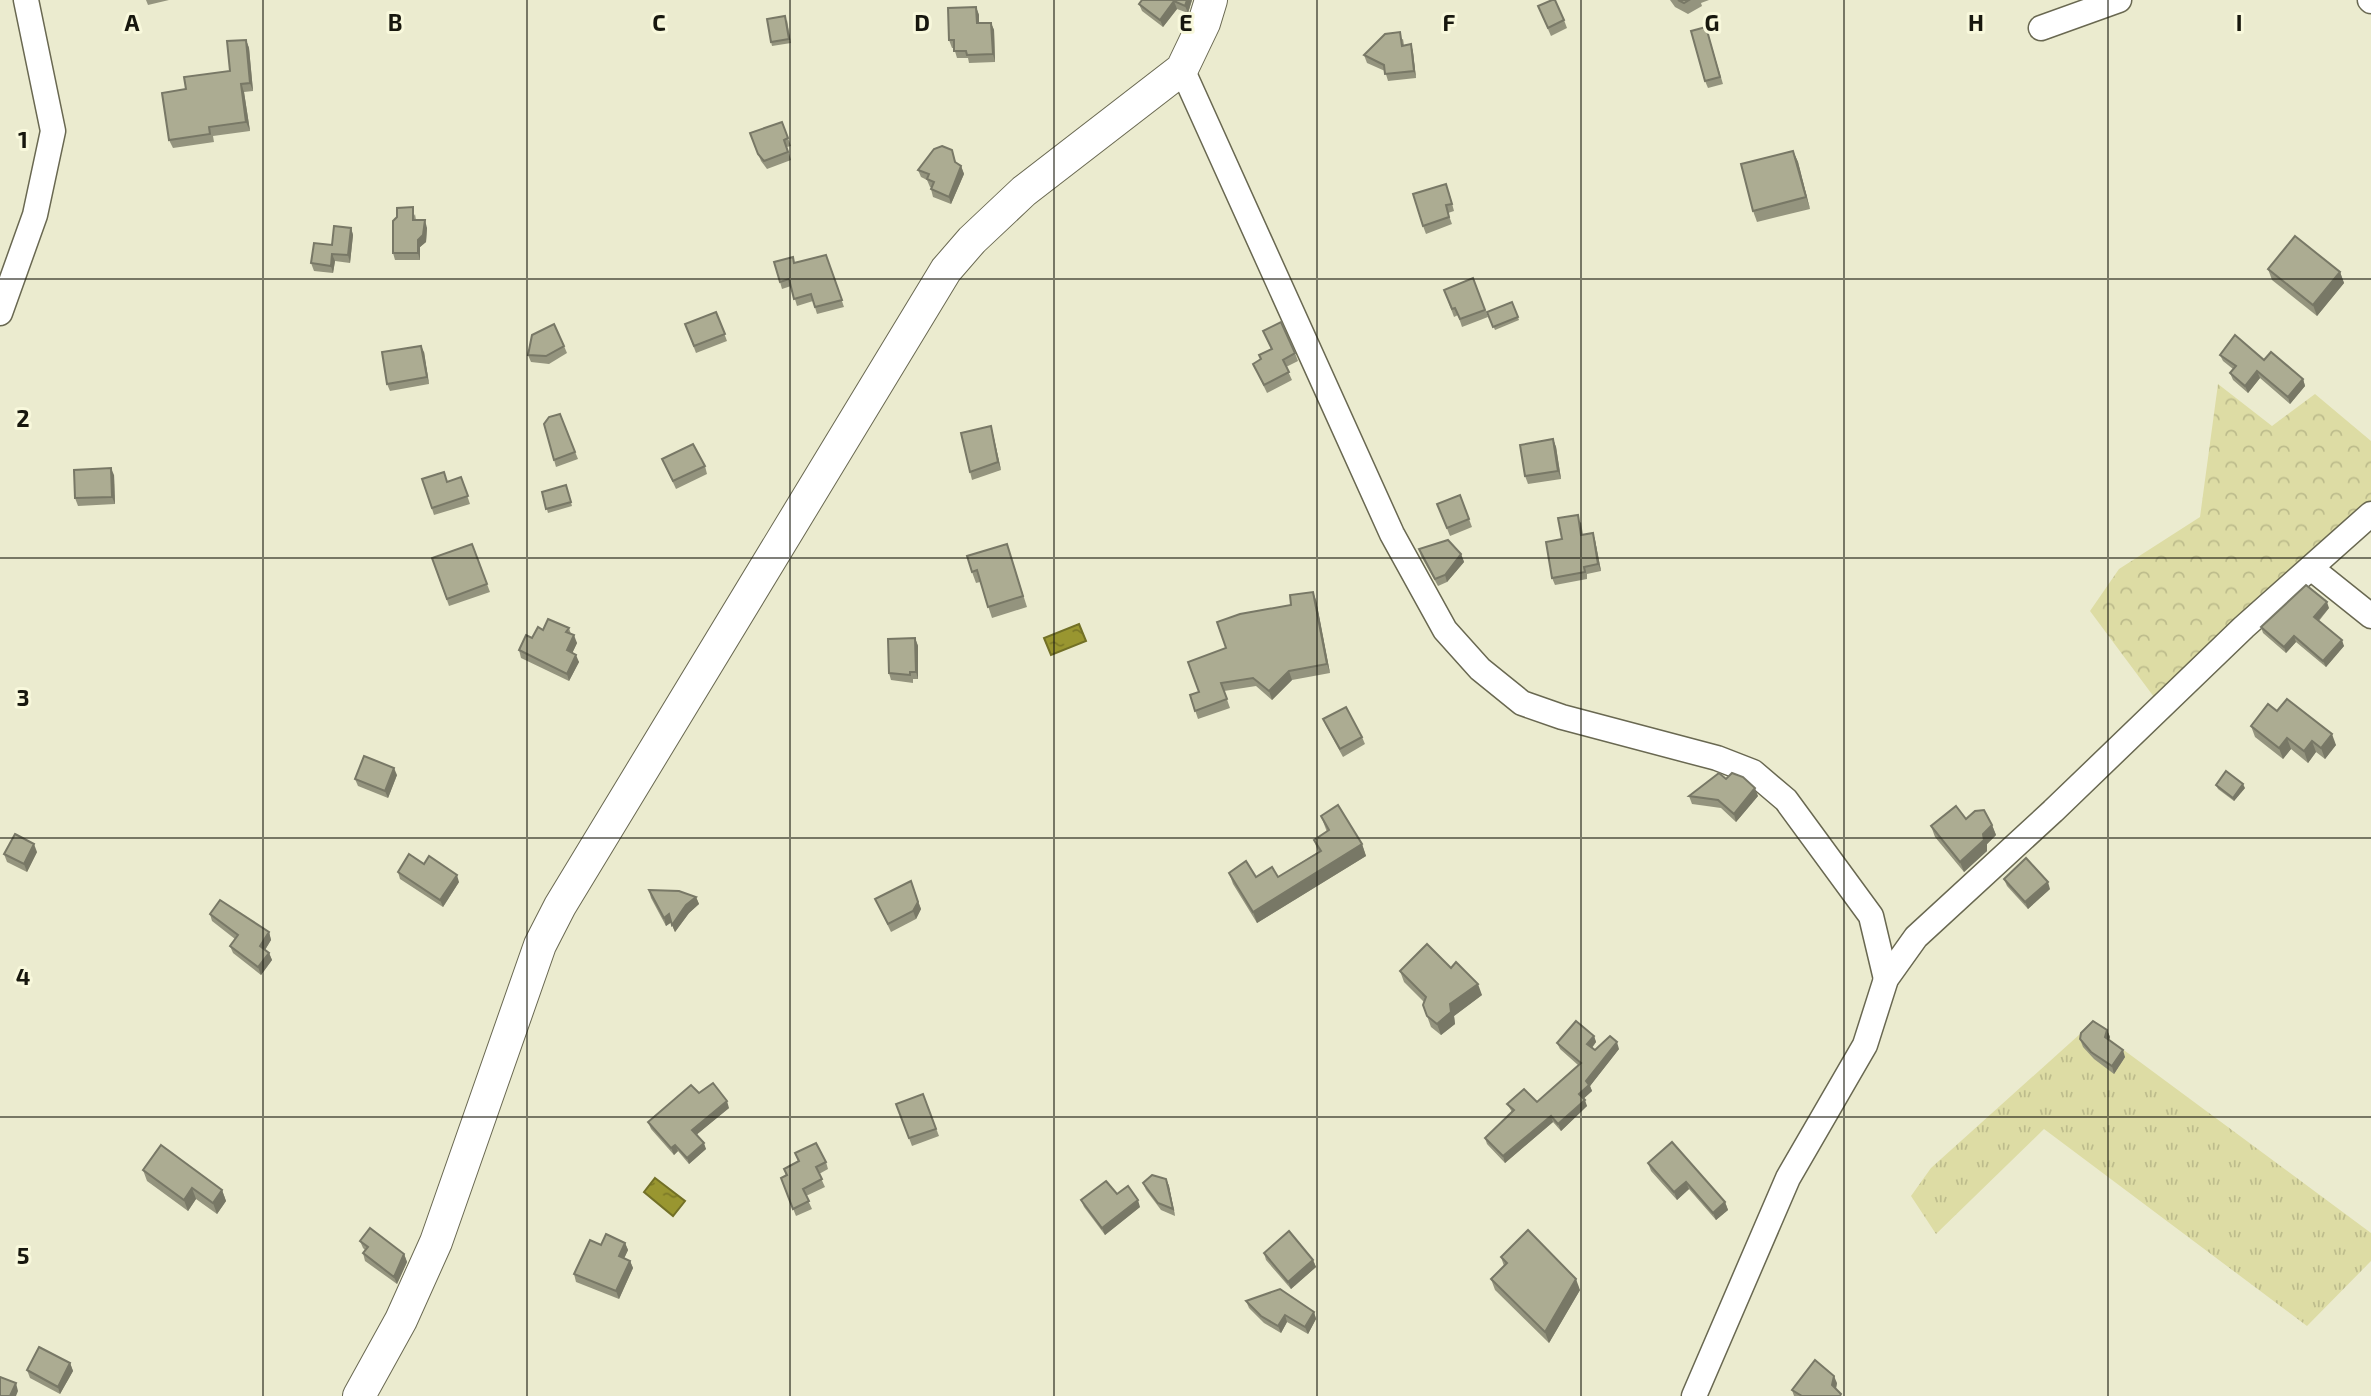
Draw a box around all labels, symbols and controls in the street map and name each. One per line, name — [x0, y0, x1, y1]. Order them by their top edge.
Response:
text: A — [124, 8, 140, 36]
text: B — [388, 8, 402, 36]
text: C — [652, 8, 666, 36]
text: D — [914, 8, 930, 36]
text: E — [1179, 8, 1193, 36]
text: F — [1443, 8, 1456, 36]
text: G — [1705, 8, 1719, 36]
text: H — [1968, 8, 1984, 36]
text: I — [2236, 8, 2242, 36]
text: 1 — [18, 125, 28, 153]
text: 2 — [16, 404, 30, 432]
text: 3 — [16, 683, 30, 711]
text: 4 — [16, 962, 30, 990]
text: 5 — [17, 1241, 29, 1269]

